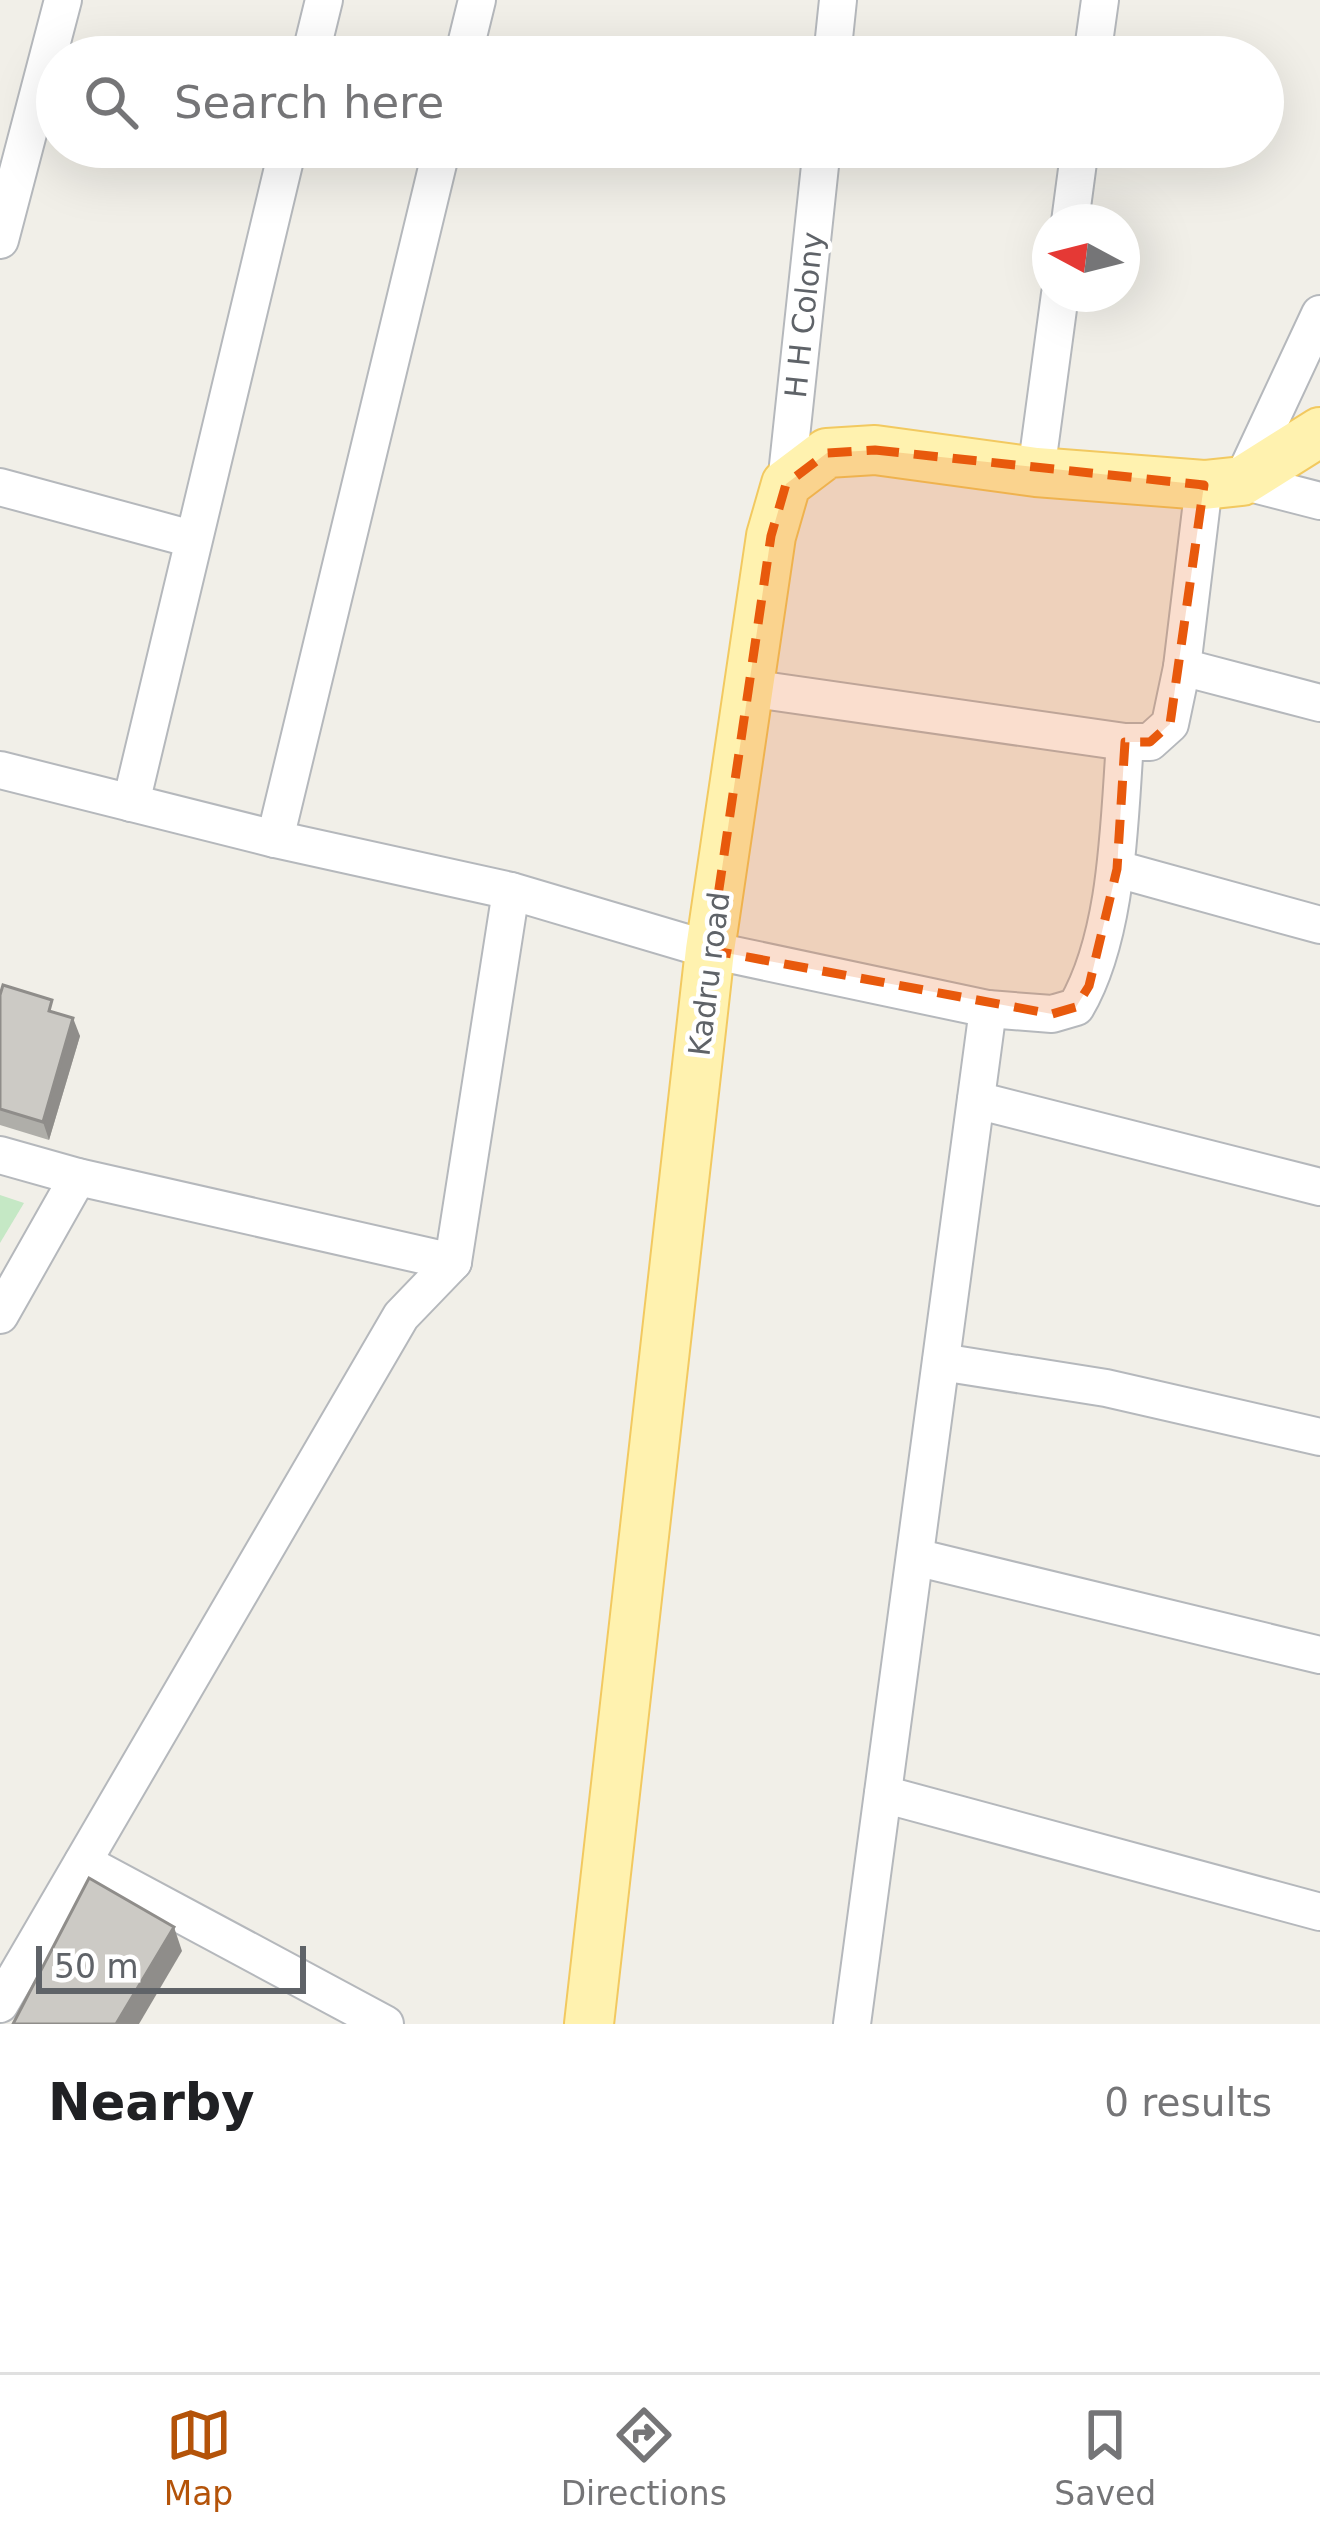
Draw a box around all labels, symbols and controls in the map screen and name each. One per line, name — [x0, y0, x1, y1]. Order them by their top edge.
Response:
search box — [36, 36, 1284, 168]
icon: search — [78, 69, 144, 135]
text: Search here — [174, 76, 444, 129]
north arrow — [1032, 204, 1140, 312]
street label: H H Colony — [778, 230, 830, 400]
street label: Kadru road — [682, 890, 736, 1058]
scale bar — [36, 1940, 306, 1993]
text: 50 m — [54, 1947, 139, 1986]
text: Nearby — [48, 2073, 255, 2132]
text: 0 results — [1104, 2080, 1272, 2125]
tab: Map — [164, 2402, 233, 2513]
tab: Directions — [561, 2402, 727, 2513]
tab: Saved — [1054, 2402, 1156, 2513]

